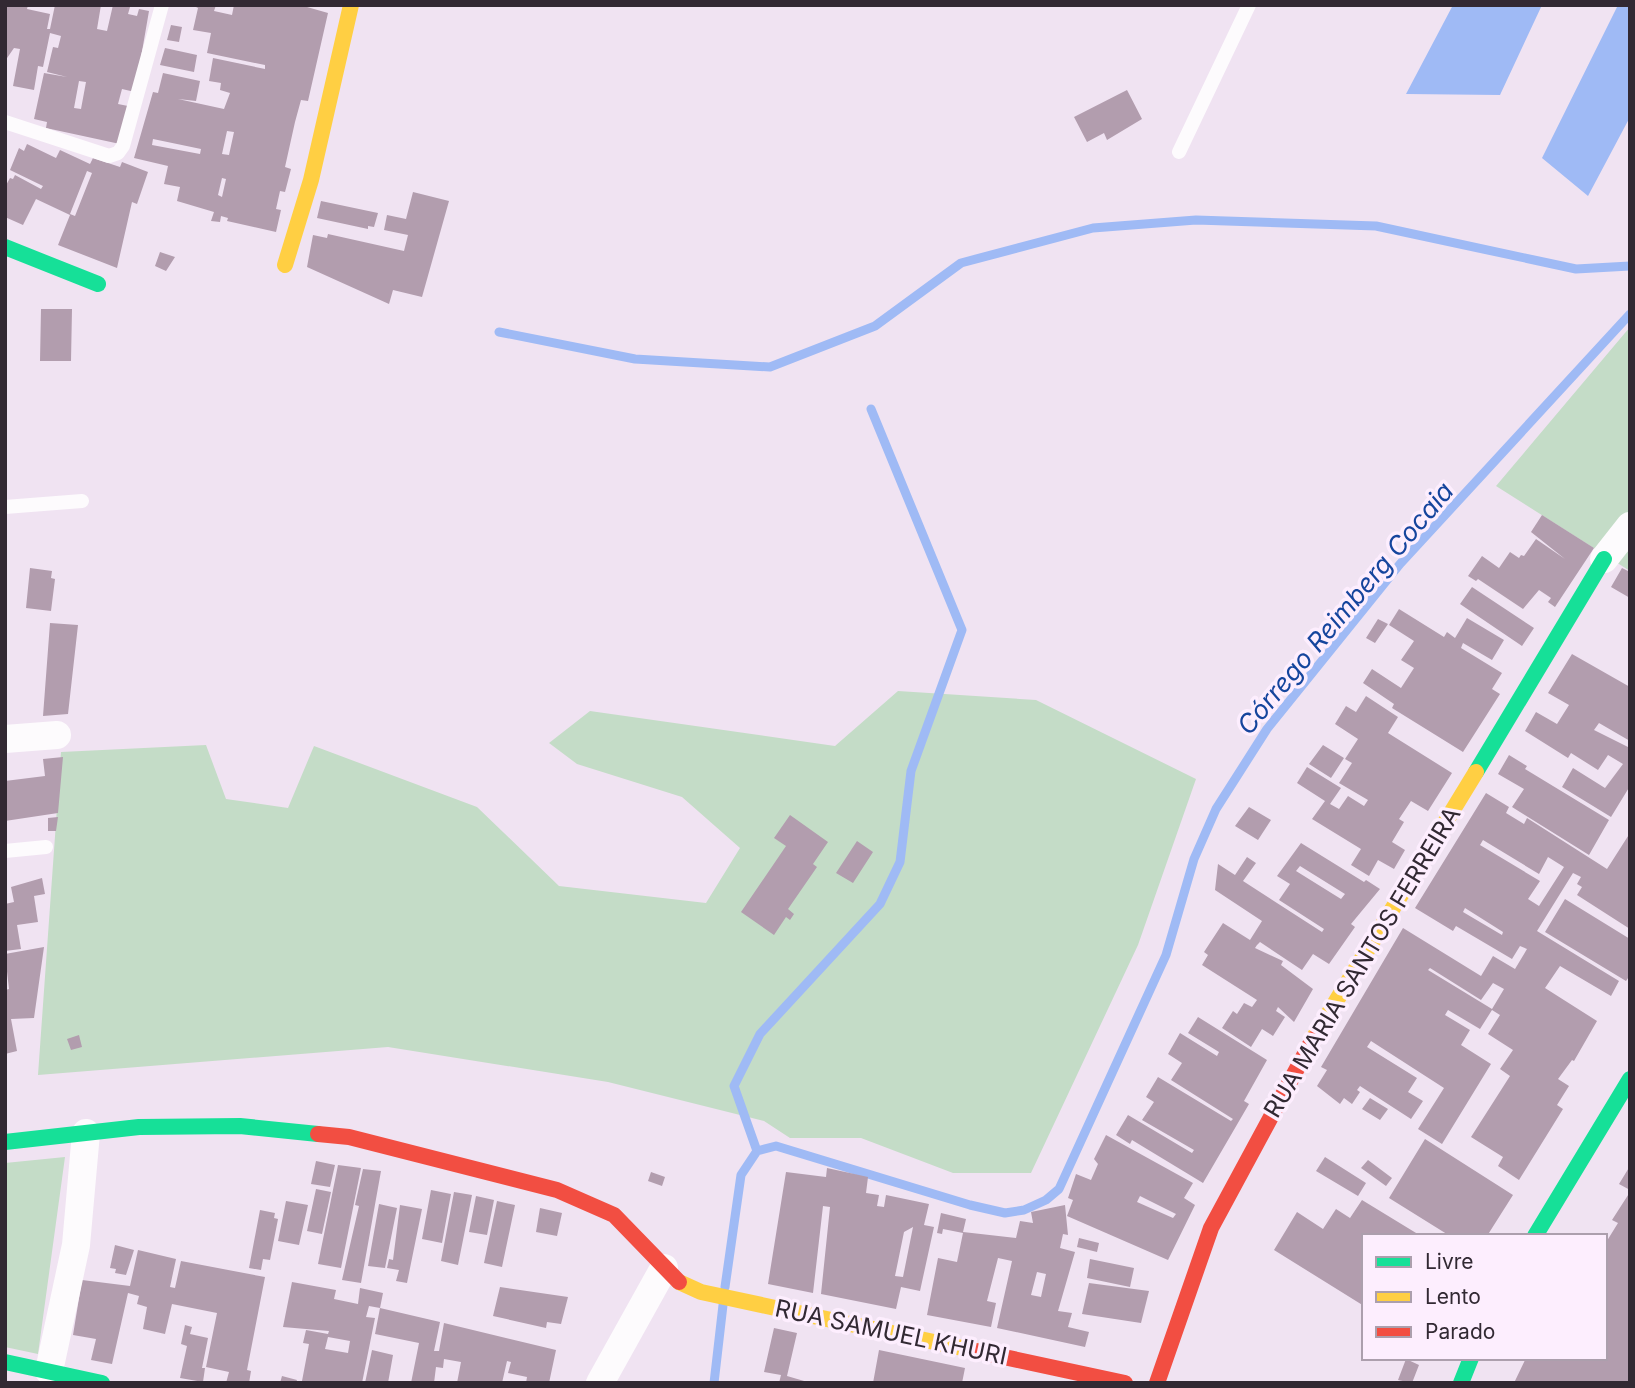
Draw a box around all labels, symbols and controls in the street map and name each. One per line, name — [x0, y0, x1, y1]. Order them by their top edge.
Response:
water label: Córrego Reimberg Cocaia — [1230, 476, 1460, 740]
street label: RUA MARIA SANTOS FERREIRA — [1258, 801, 1466, 1123]
legend — [1362, 1234, 1607, 1360]
text: Livre — [1425, 1249, 1474, 1274]
text: Lento — [1425, 1284, 1481, 1309]
street label: RUA SAMUEL KHURI — [773, 1293, 1009, 1371]
text: Parado — [1425, 1319, 1495, 1344]

